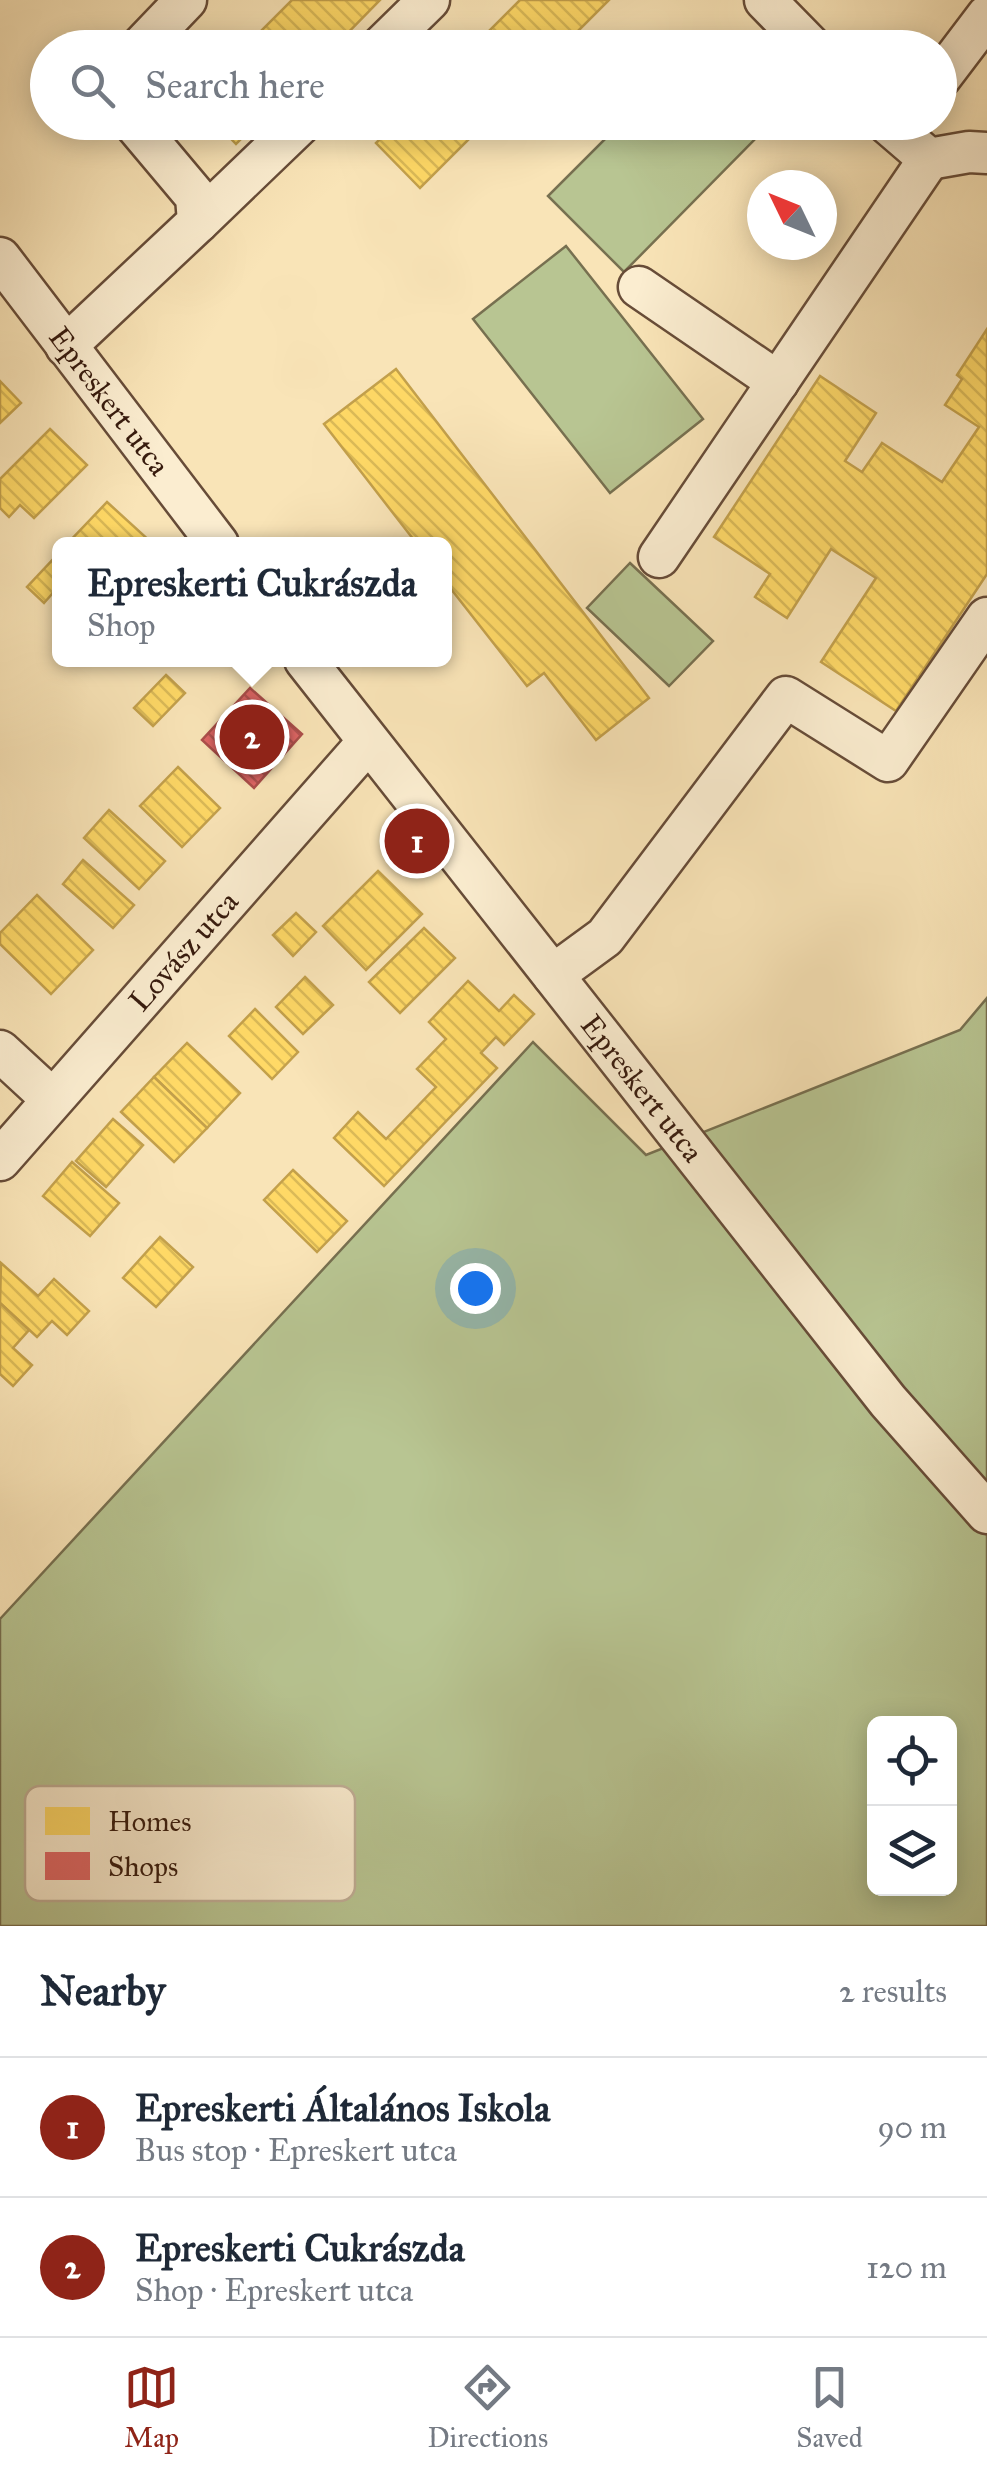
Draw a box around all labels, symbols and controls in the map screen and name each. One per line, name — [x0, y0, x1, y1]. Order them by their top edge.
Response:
search box — [30, 30, 957, 140]
icon: search — [65, 58, 120, 113]
text: Search here — [145, 62, 325, 108]
north arrow — [747, 170, 837, 260]
street label: Epreskert utca — [41, 320, 177, 483]
popup — [52, 537, 452, 667]
text: Epreskerti Cukrászda — [87, 560, 417, 606]
text: Shop — [87, 606, 156, 645]
pin: 2 — [220, 700, 284, 774]
pin: 1 — [384, 804, 450, 878]
street label: Lovász utca — [121, 884, 246, 1019]
street label: Epreskert utca — [573, 1008, 711, 1169]
your location — [450, 1263, 501, 1314]
map controls — [867, 1716, 957, 1896]
button: locate — [867, 1716, 957, 1806]
legend — [25, 1786, 355, 1901]
text: Homes — [108, 1804, 191, 1839]
button: layers — [867, 1806, 957, 1896]
text: Shops — [108, 1849, 178, 1884]
text: Nearby — [40, 1965, 165, 2017]
text: 2 results — [839, 1972, 947, 2011]
text: Epreskerti Általános Iskola — [135, 2085, 550, 2131]
text: 1 — [66, 2108, 79, 2147]
text: 90 m — [877, 2108, 947, 2147]
text: Bus stop · Epreskert utca — [135, 2131, 457, 2170]
text: Epreskerti Cukrászda — [135, 2225, 465, 2271]
text: 2 — [65, 2248, 80, 2287]
text: 120 m — [866, 2248, 947, 2287]
text: Shop · Epreskert utca — [135, 2271, 413, 2310]
tab: Map — [124, 2360, 179, 2455]
tab: Directions — [427, 2360, 548, 2455]
tab: Saved — [796, 2360, 863, 2455]

